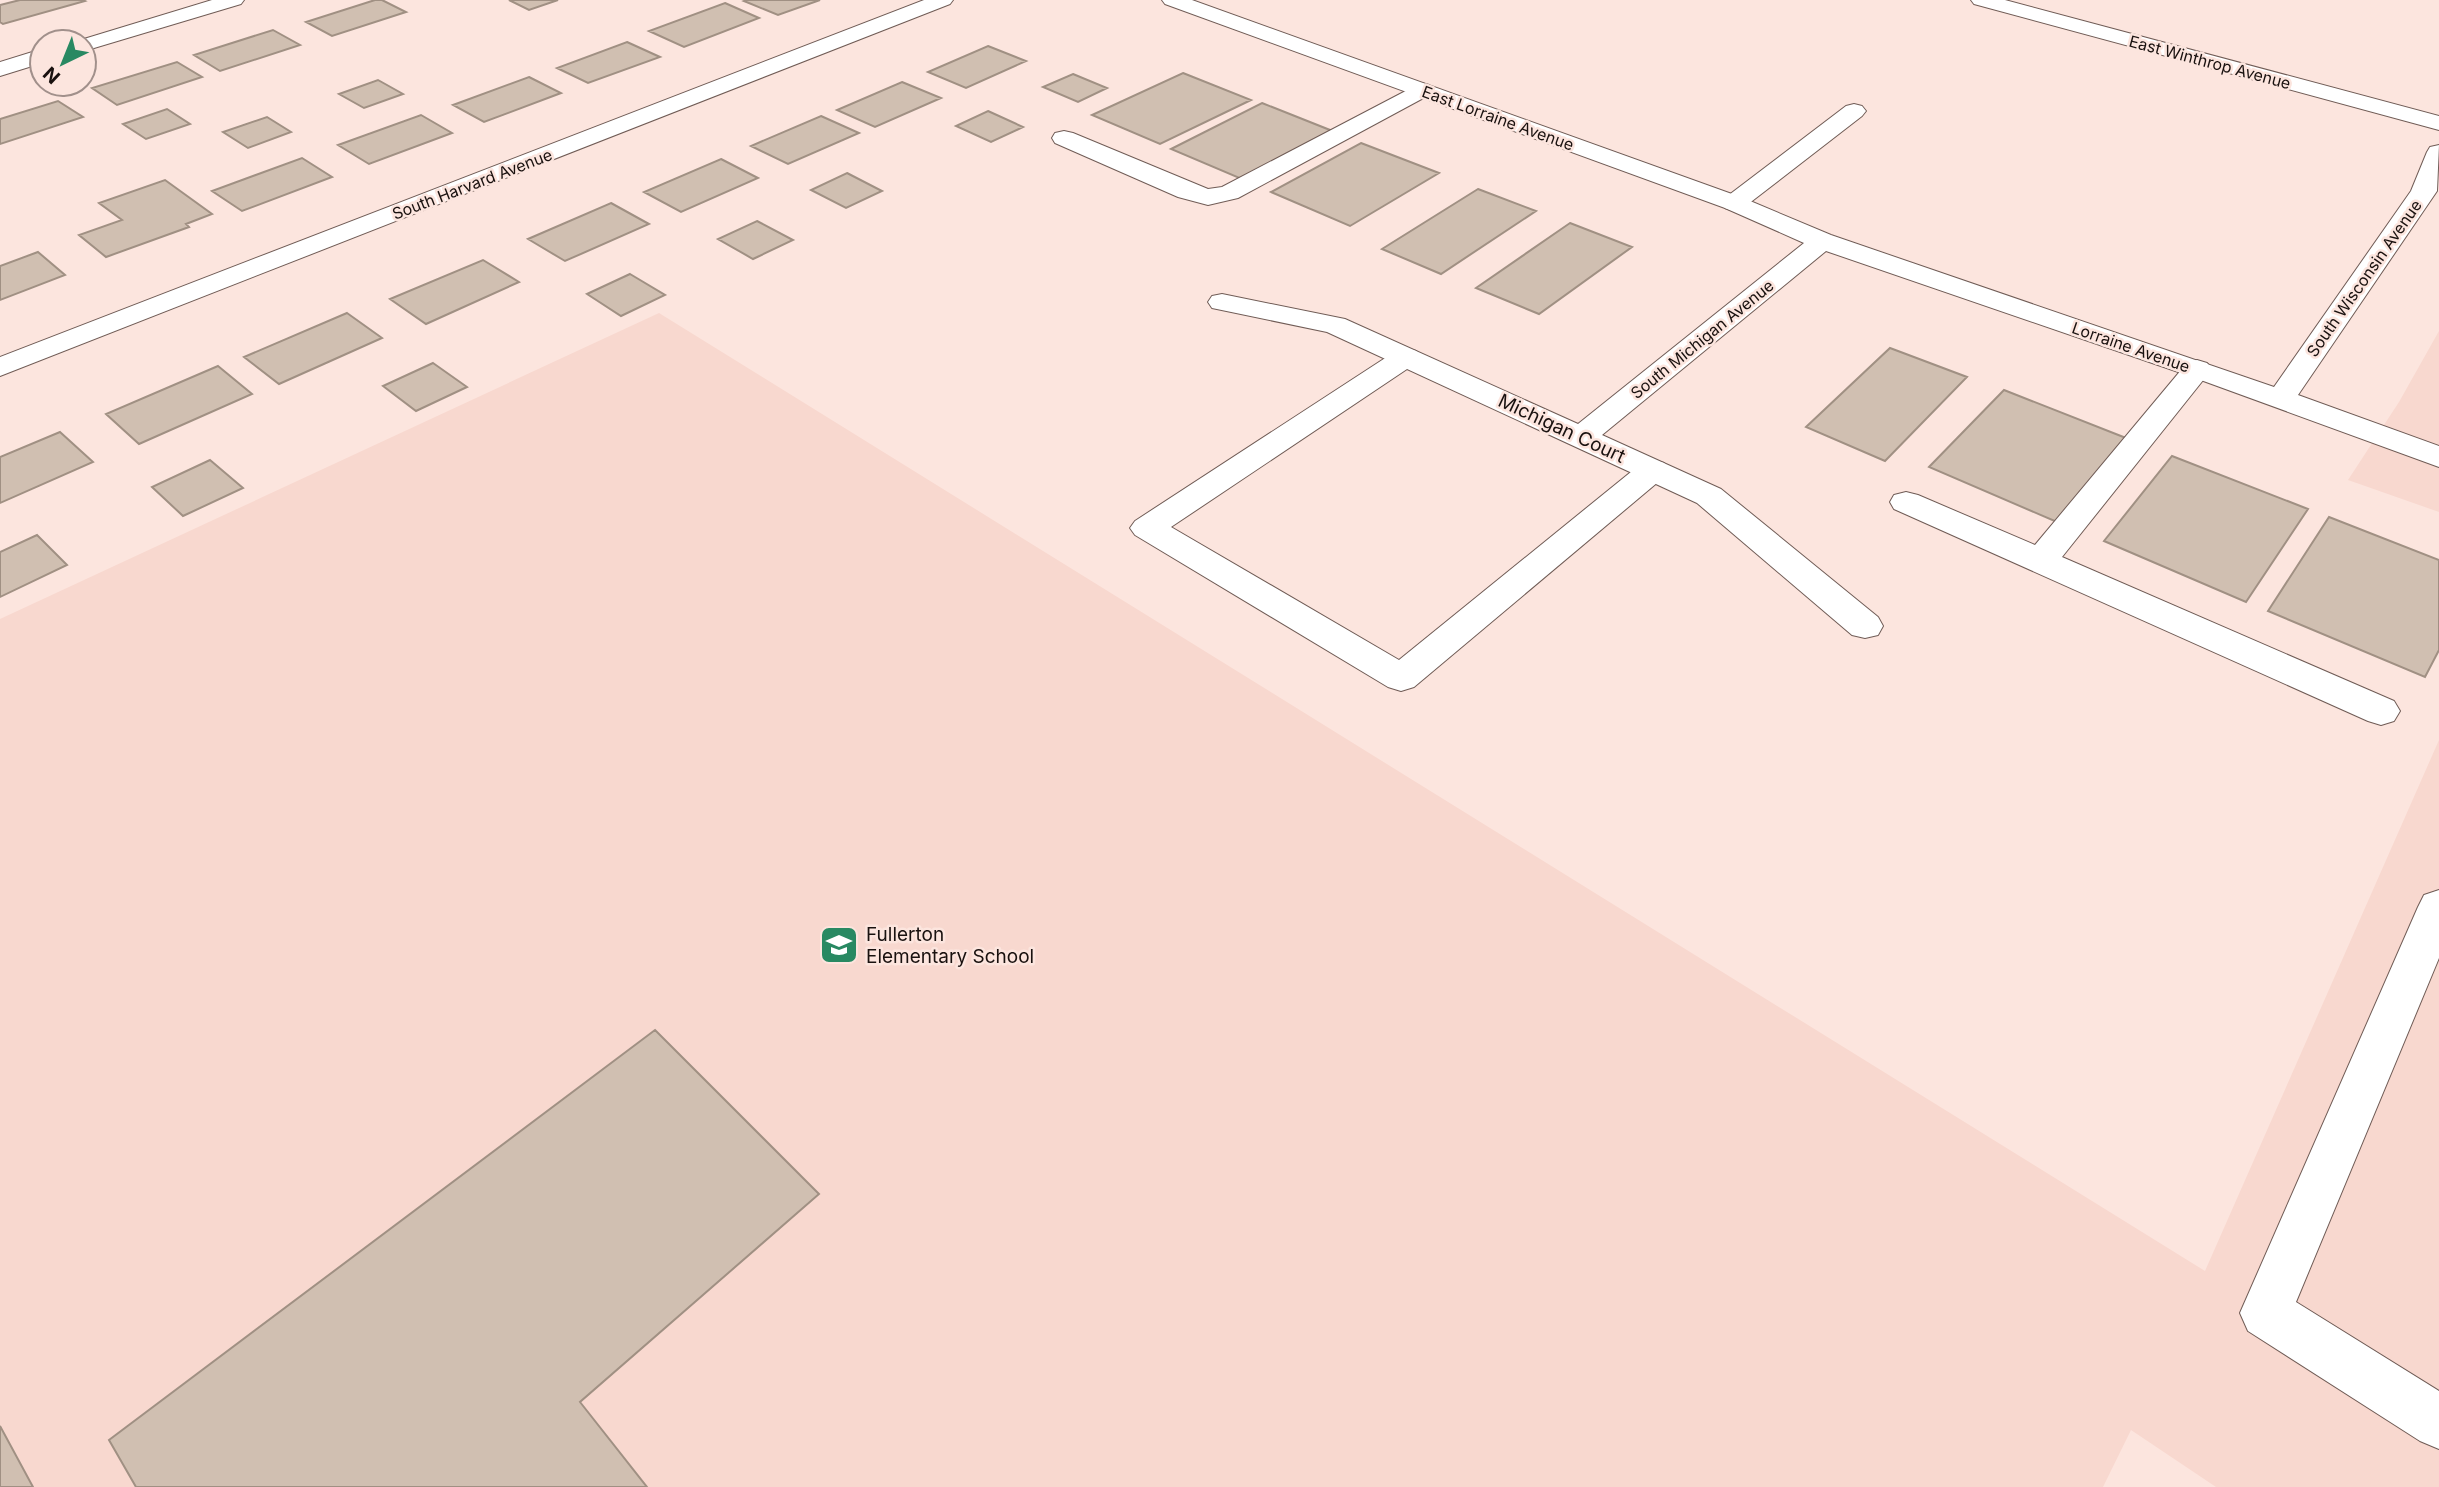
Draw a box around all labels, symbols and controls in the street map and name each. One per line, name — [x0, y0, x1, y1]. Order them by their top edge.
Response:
north arrow — [28, 28, 98, 98]
street label: East Winthrop Avenue — [2127, 31, 2293, 93]
text: N — [39, 62, 65, 88]
street label: East Lorraine Avenue — [1419, 81, 1577, 155]
street label: South Harvard Avenue — [389, 144, 555, 224]
street label: South Wisconsin Avenue — [2302, 196, 2426, 360]
street label: South Michigan Avenue — [1626, 275, 1778, 403]
street label: Lorraine Avenue — [2069, 317, 2193, 377]
street label: Michigan Court — [1495, 389, 1629, 468]
place label: Fullerton Elementary School — [866, 923, 1034, 968]
school or university icon: Fullerton Elementary School — [818, 924, 860, 966]

